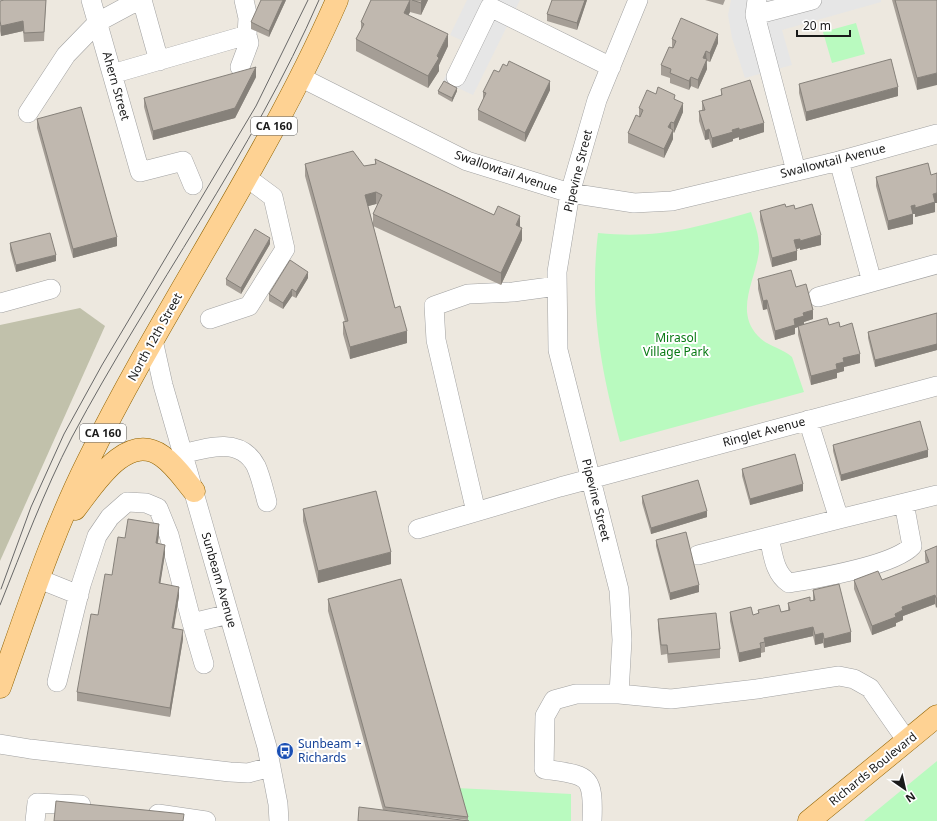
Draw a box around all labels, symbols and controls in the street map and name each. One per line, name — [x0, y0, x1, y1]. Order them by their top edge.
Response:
scale bar — [797, 12, 850, 38]
text: 20 m — [803, 17, 831, 34]
street label: Ahern Street — [99, 49, 135, 123]
road number: CA 160 — [251, 117, 297, 135]
street label: Pipevine Street — [559, 127, 596, 214]
street label: Swallowtail Avenue — [778, 139, 888, 182]
street label: Swallowtail Avenue — [452, 146, 560, 197]
street label: North 12th Street — [123, 289, 186, 384]
park label: Mirasol Village Park — [643, 329, 710, 360]
street label: Ringlet Avenue — [721, 412, 807, 451]
road number: CA 160 — [80, 424, 126, 442]
street label: Pipevine Street — [578, 457, 615, 543]
street label: Sunbeam Avenue — [198, 530, 241, 630]
street label: Richards Boulevard — [825, 728, 920, 809]
place label: Sunbeam + Richards — [298, 735, 362, 766]
bus stop icon: Sunbeam + Richards — [275, 741, 295, 761]
north arrow — [885, 769, 925, 809]
text: N — [903, 789, 919, 806]

